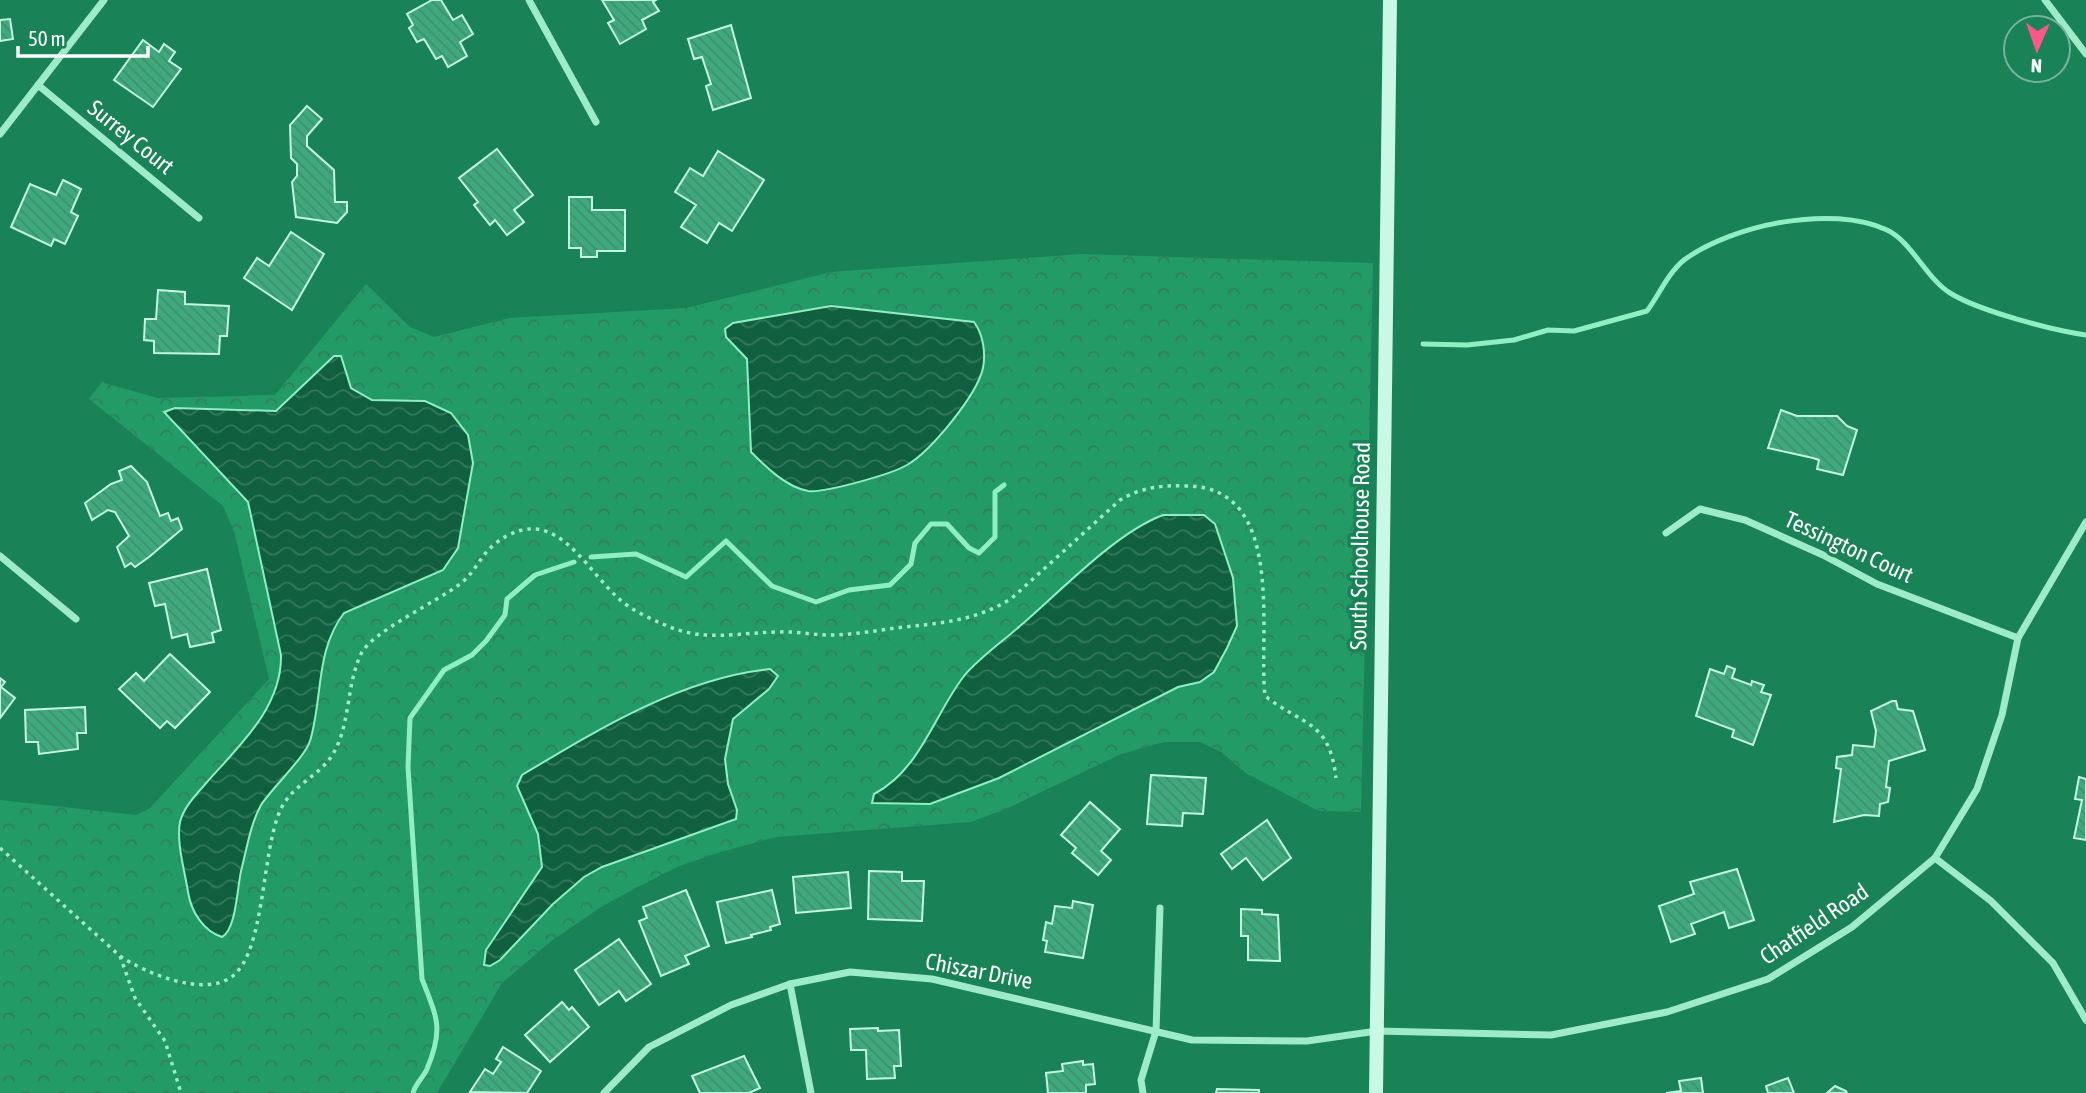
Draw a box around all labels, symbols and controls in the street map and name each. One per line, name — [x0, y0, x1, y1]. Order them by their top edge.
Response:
scale bar — [18, 14, 147, 58]
north arrow — [2002, 14, 2072, 84]
text: 50 m — [28, 26, 66, 50]
text: N — [2030, 55, 2042, 77]
street label: Surrey Court — [83, 95, 179, 179]
street label: South Schoolhouse Road — [1345, 442, 1375, 650]
street label: Tessington Court — [1781, 506, 1917, 588]
street label: Chatfield Road — [1755, 878, 1873, 970]
street label: Chiszar Drive — [923, 948, 1035, 994]

